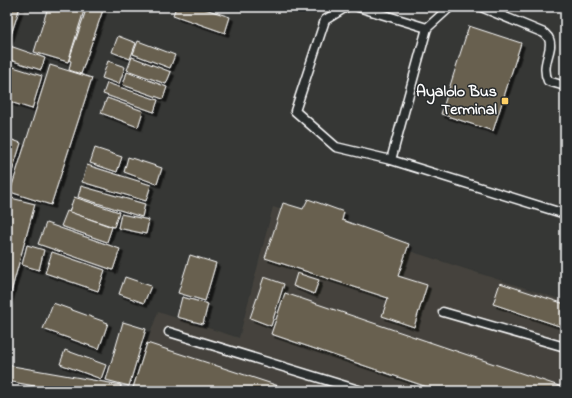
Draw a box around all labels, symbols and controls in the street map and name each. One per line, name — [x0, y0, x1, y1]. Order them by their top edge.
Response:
place label: Ayalolo Bus Terminal — [416, 80, 497, 122]
marker: Ayalolo Bus Terminal — [500, 96, 510, 106]

